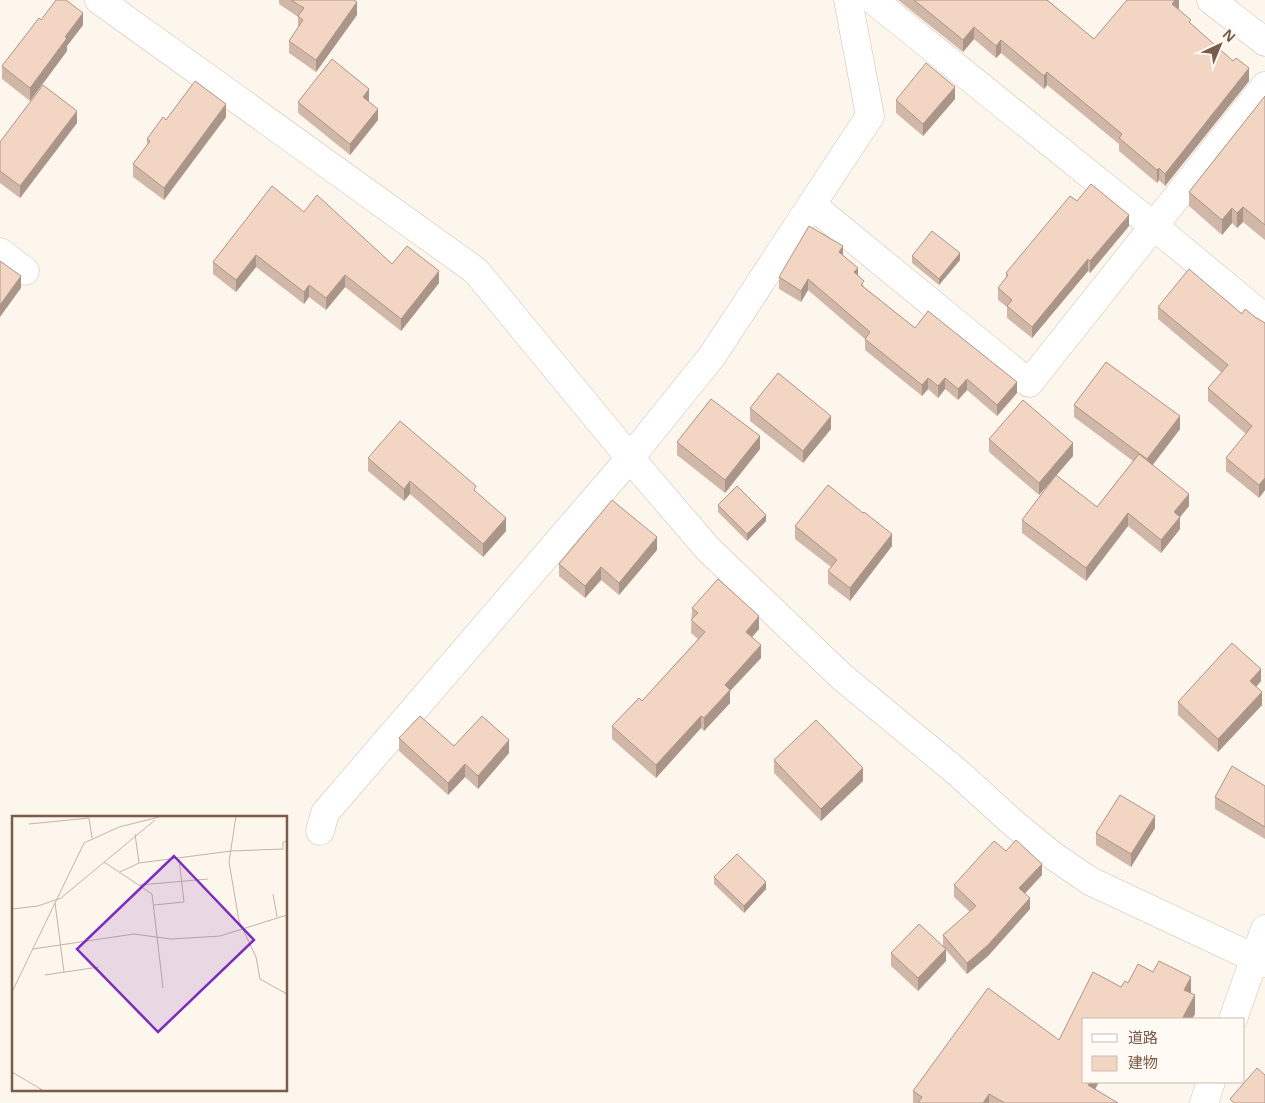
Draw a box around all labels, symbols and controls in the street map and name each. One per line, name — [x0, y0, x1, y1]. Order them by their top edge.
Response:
north arrow — [1195, 20, 1245, 70]
text: N — [1219, 24, 1240, 46]
inset map — [12, 816, 288, 1090]
legend — [1082, 1018, 1245, 1083]
text: 道路 — [1128, 1027, 1158, 1047]
text: 建物 — [1128, 1052, 1158, 1072]

